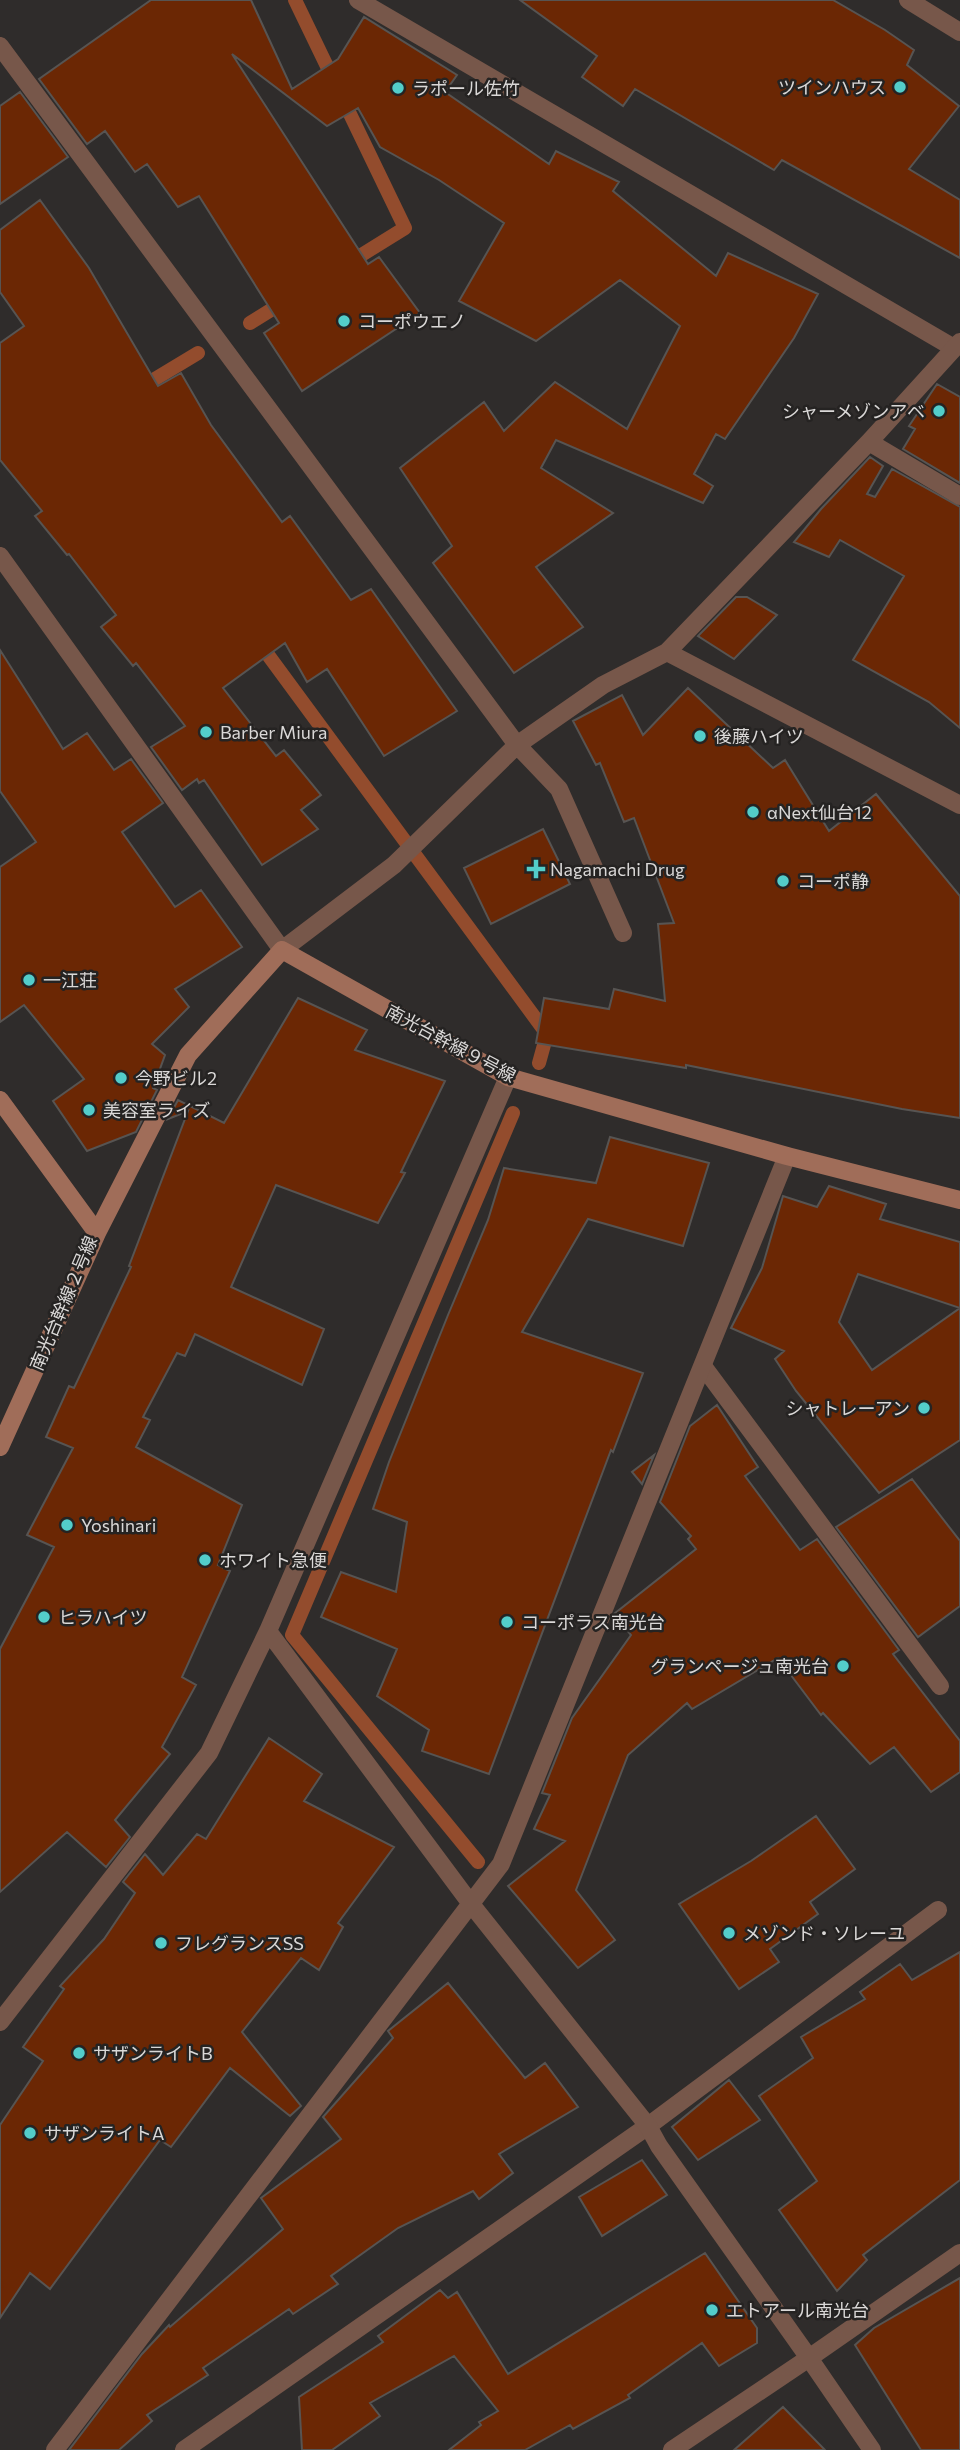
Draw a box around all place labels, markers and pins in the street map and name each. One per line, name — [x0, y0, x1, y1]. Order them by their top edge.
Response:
place label: ツインハウス — [778, 76, 886, 98]
place label: ラポール佐竹 — [412, 77, 520, 99]
marker: ツインハウス — [892, 79, 908, 95]
marker: ラポール佐竹 — [390, 80, 406, 96]
place label: コーポウエノ — [358, 310, 466, 332]
marker: コーポウエノ — [336, 313, 352, 329]
place label: シャーメゾンアベ — [782, 400, 925, 422]
marker: シャーメゾンアベ — [931, 403, 947, 419]
place label: Barber Miura — [220, 721, 327, 743]
marker: Barber Miura — [198, 724, 214, 740]
place label: 後藤ハイツ — [714, 725, 804, 747]
marker: 後藤ハイツ — [692, 728, 708, 744]
place label: αNext仙台12 — [767, 801, 872, 823]
marker: αNext仙台12 — [745, 804, 761, 820]
place label: Nagamachi Drug — [550, 858, 685, 880]
marker: Nagamachi Drug — [528, 861, 544, 877]
place label: コーポ静 — [797, 870, 869, 892]
marker: コーポ静 — [775, 873, 791, 889]
place label: 一江荘 — [43, 969, 97, 991]
marker: 一江荘 — [21, 972, 37, 988]
place label: 今野ビル2 — [135, 1067, 217, 1089]
marker: 今野ビル2 — [113, 1070, 129, 1086]
place label: 美容室ライズ — [103, 1099, 210, 1121]
marker: 美容室ライズ — [81, 1102, 97, 1118]
place label: シャトレーアン — [785, 1397, 910, 1419]
marker: シャトレーアン — [916, 1400, 932, 1416]
place label: Yoshinari — [81, 1514, 156, 1536]
marker: Yoshinari — [59, 1517, 75, 1533]
place label: ホワイト急便 — [219, 1549, 327, 1571]
marker: ホワイト急便 — [197, 1552, 213, 1568]
place label: ヒラハイツ — [58, 1606, 147, 1628]
marker: ヒラハイツ — [36, 1609, 52, 1625]
place label: コーポラス南光台 — [521, 1611, 665, 1633]
marker: コーポラス南光台 — [499, 1614, 515, 1630]
place label: グランページュ南光台 — [651, 1655, 829, 1677]
marker: グランページュ南光台 — [835, 1658, 851, 1674]
place label: メゾンド・ソレーユ — [743, 1922, 905, 1944]
marker: メゾンド・ソレーユ — [721, 1925, 737, 1941]
place label: フレグランスSS — [175, 1932, 304, 1954]
marker: フレグランスSS — [153, 1935, 169, 1951]
place label: サザンライトB — [93, 2042, 213, 2064]
marker: サザンライトB — [71, 2045, 87, 2061]
place label: サザンライトA — [44, 2122, 164, 2144]
marker: サザンライトA — [22, 2125, 38, 2141]
place label: エトアール南光台 — [726, 2299, 869, 2321]
marker: エトアール南光台 — [704, 2302, 720, 2318]

